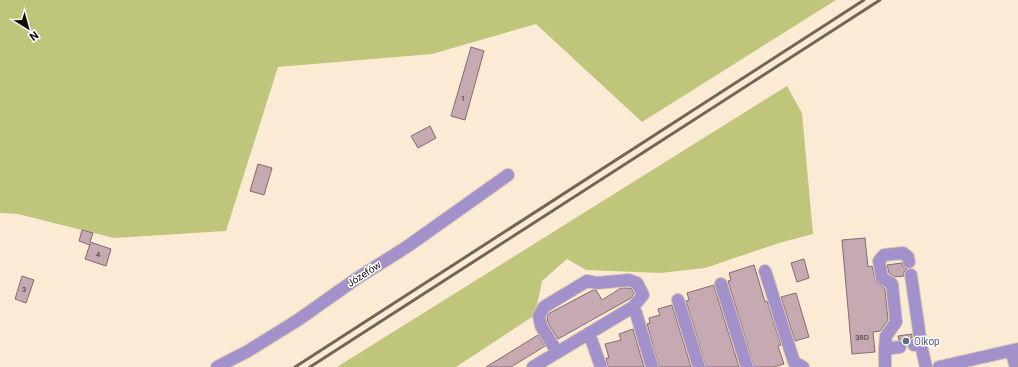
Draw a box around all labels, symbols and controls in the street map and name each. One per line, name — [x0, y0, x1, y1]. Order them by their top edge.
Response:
north arrow — [8, 8, 48, 48]
text: N — [27, 28, 41, 43]
house number: 1 — [461, 94, 465, 103]
house number: 4 — [96, 250, 101, 259]
street label: Józefów — [345, 259, 383, 289]
house number: 3 — [22, 285, 26, 294]
house number: 38D — [855, 333, 869, 342]
marker: Olkop — [901, 336, 911, 346]
place label: Olkop — [914, 336, 940, 347]

